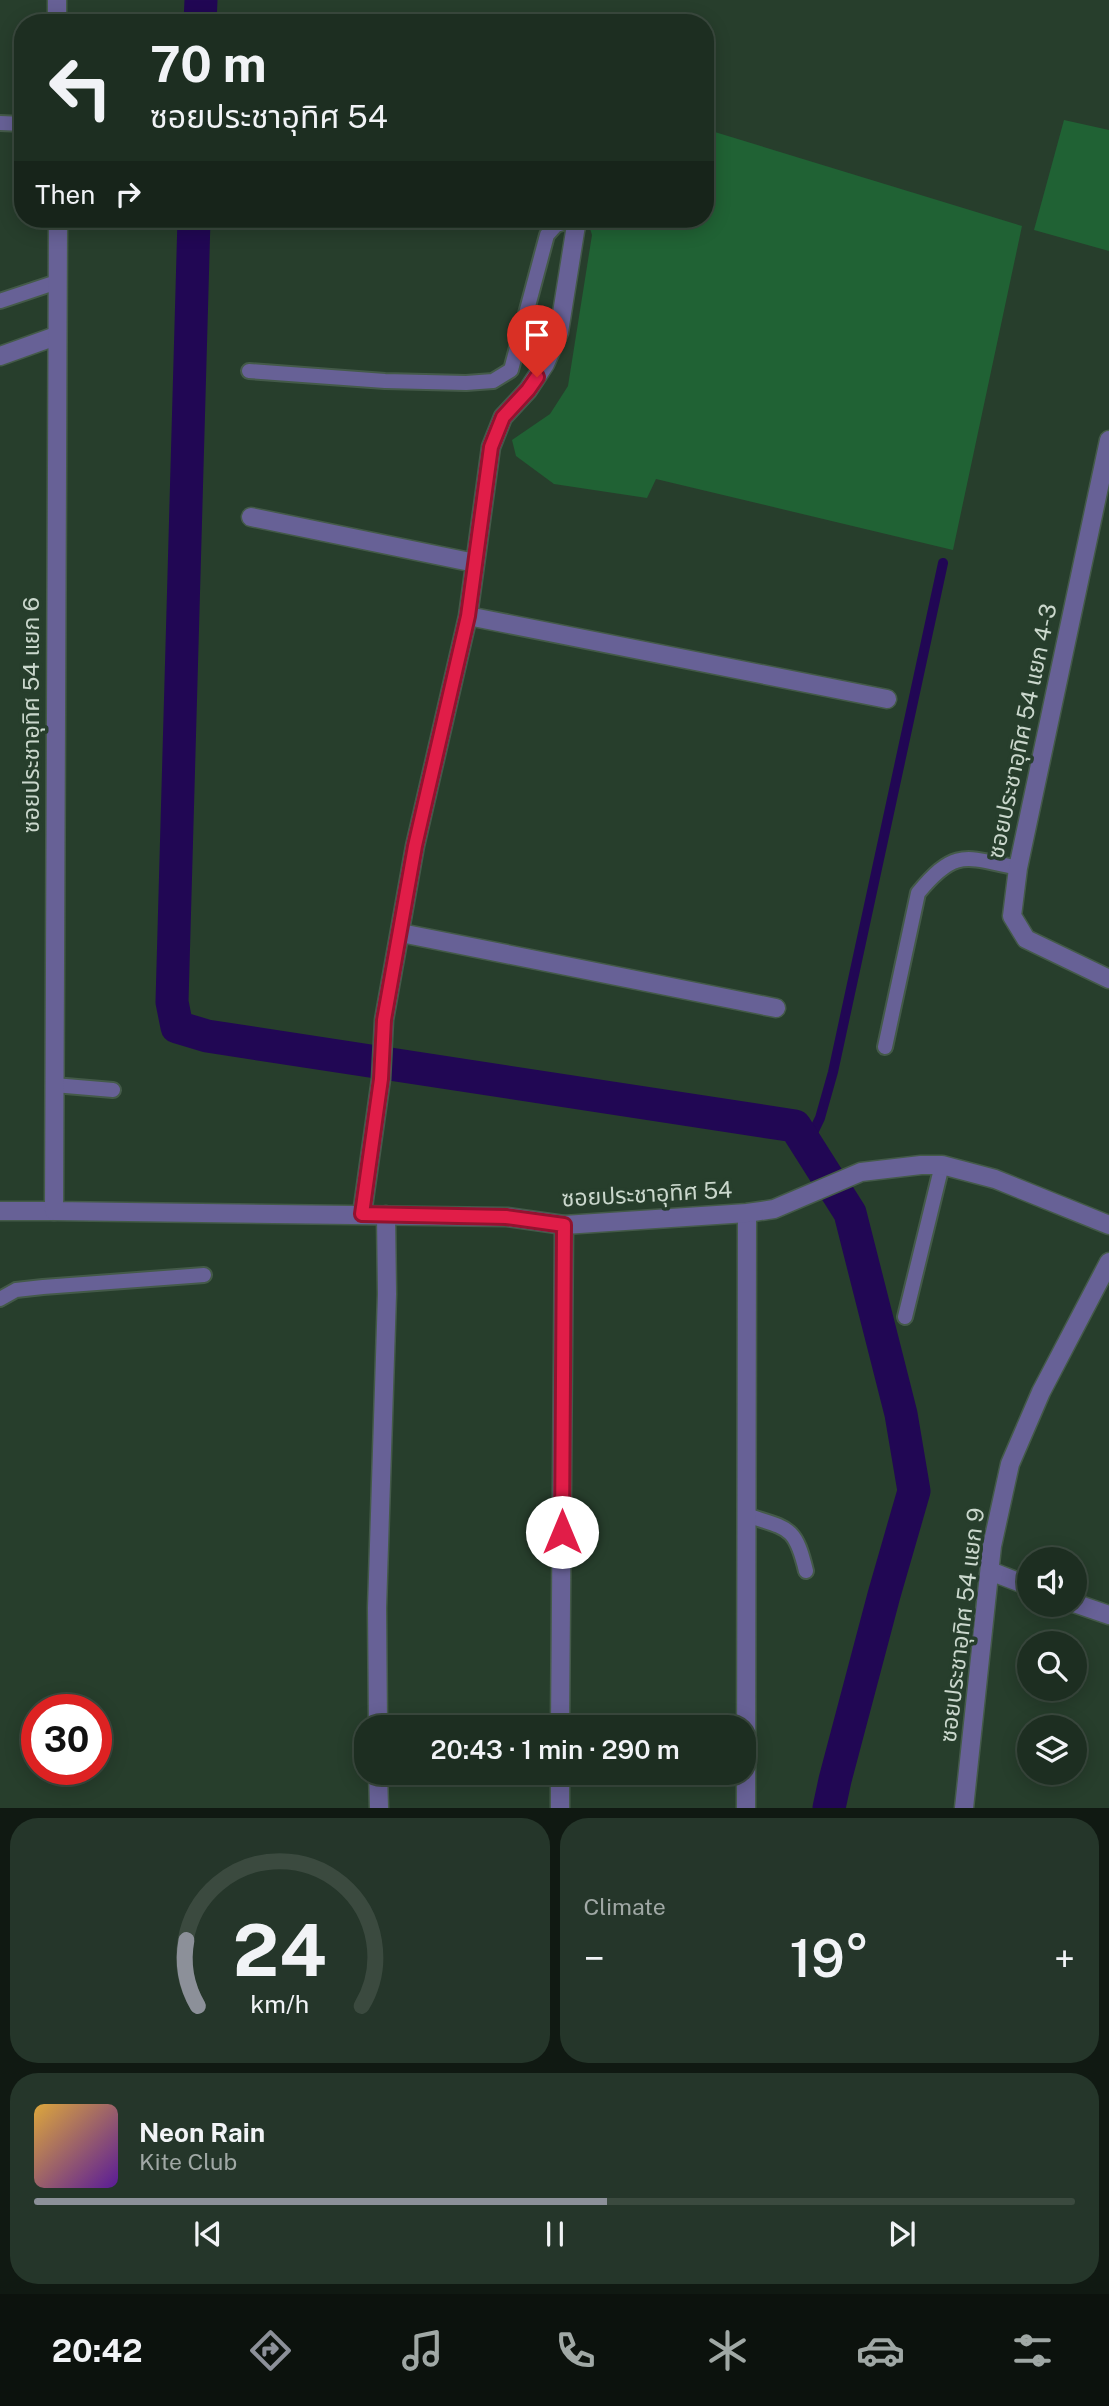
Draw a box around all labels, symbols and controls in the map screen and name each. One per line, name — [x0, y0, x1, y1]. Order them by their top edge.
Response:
text: 70 m — [150, 35, 267, 93]
icon: left — [35, 42, 126, 133]
text: ซอยประชาอุทิศ 54 — [150, 98, 388, 135]
icon: right — [109, 175, 147, 213]
text: Then — [35, 179, 95, 210]
pin — [507, 305, 567, 377]
icon: arrive — [518, 316, 556, 354]
street label: ซอยประชาอุทิศ 54 แยก 6 — [17, 597, 45, 833]
street label: ซอยประชาอุทิศ 54 แยก 4-3 — [981, 601, 1063, 861]
street label: ซอยประชาอุทิศ 54 — [561, 1176, 733, 1212]
position arrow — [525, 1495, 599, 1569]
street label: ซอยประชาอุทิศ 54 แยก 9 — [934, 1506, 990, 1744]
map controls — [1017, 1547, 1087, 1785]
button: sound — [1017, 1547, 1087, 1617]
button: search — [1017, 1631, 1087, 1701]
speed limit sign: 30 — [21, 1694, 112, 1785]
button: layers — [1017, 1715, 1087, 1785]
text: 20:43 · 1 min · 290 m — [430, 1734, 680, 1765]
text: Climate — [584, 1893, 666, 1920]
text: 24 — [233, 1908, 327, 1993]
text: 19° — [789, 1928, 869, 1989]
text: − — [584, 1936, 605, 1981]
text: + — [1054, 1936, 1075, 1981]
text: km/h — [250, 1989, 309, 2019]
text: Neon Rain — [139, 2117, 265, 2148]
text: Kite Club — [139, 2148, 237, 2175]
icon: previous — [189, 2215, 227, 2253]
icon: pause — [536, 2215, 574, 2253]
icon: next — [883, 2215, 921, 2253]
icon: directions — [246, 2326, 295, 2375]
icon: music — [398, 2326, 447, 2375]
icon: phone — [551, 2326, 600, 2375]
icon: climate — [703, 2326, 752, 2375]
icon: car — [856, 2326, 905, 2375]
icon: filters — [1008, 2326, 1057, 2375]
text: 20:42 — [52, 2332, 143, 2369]

